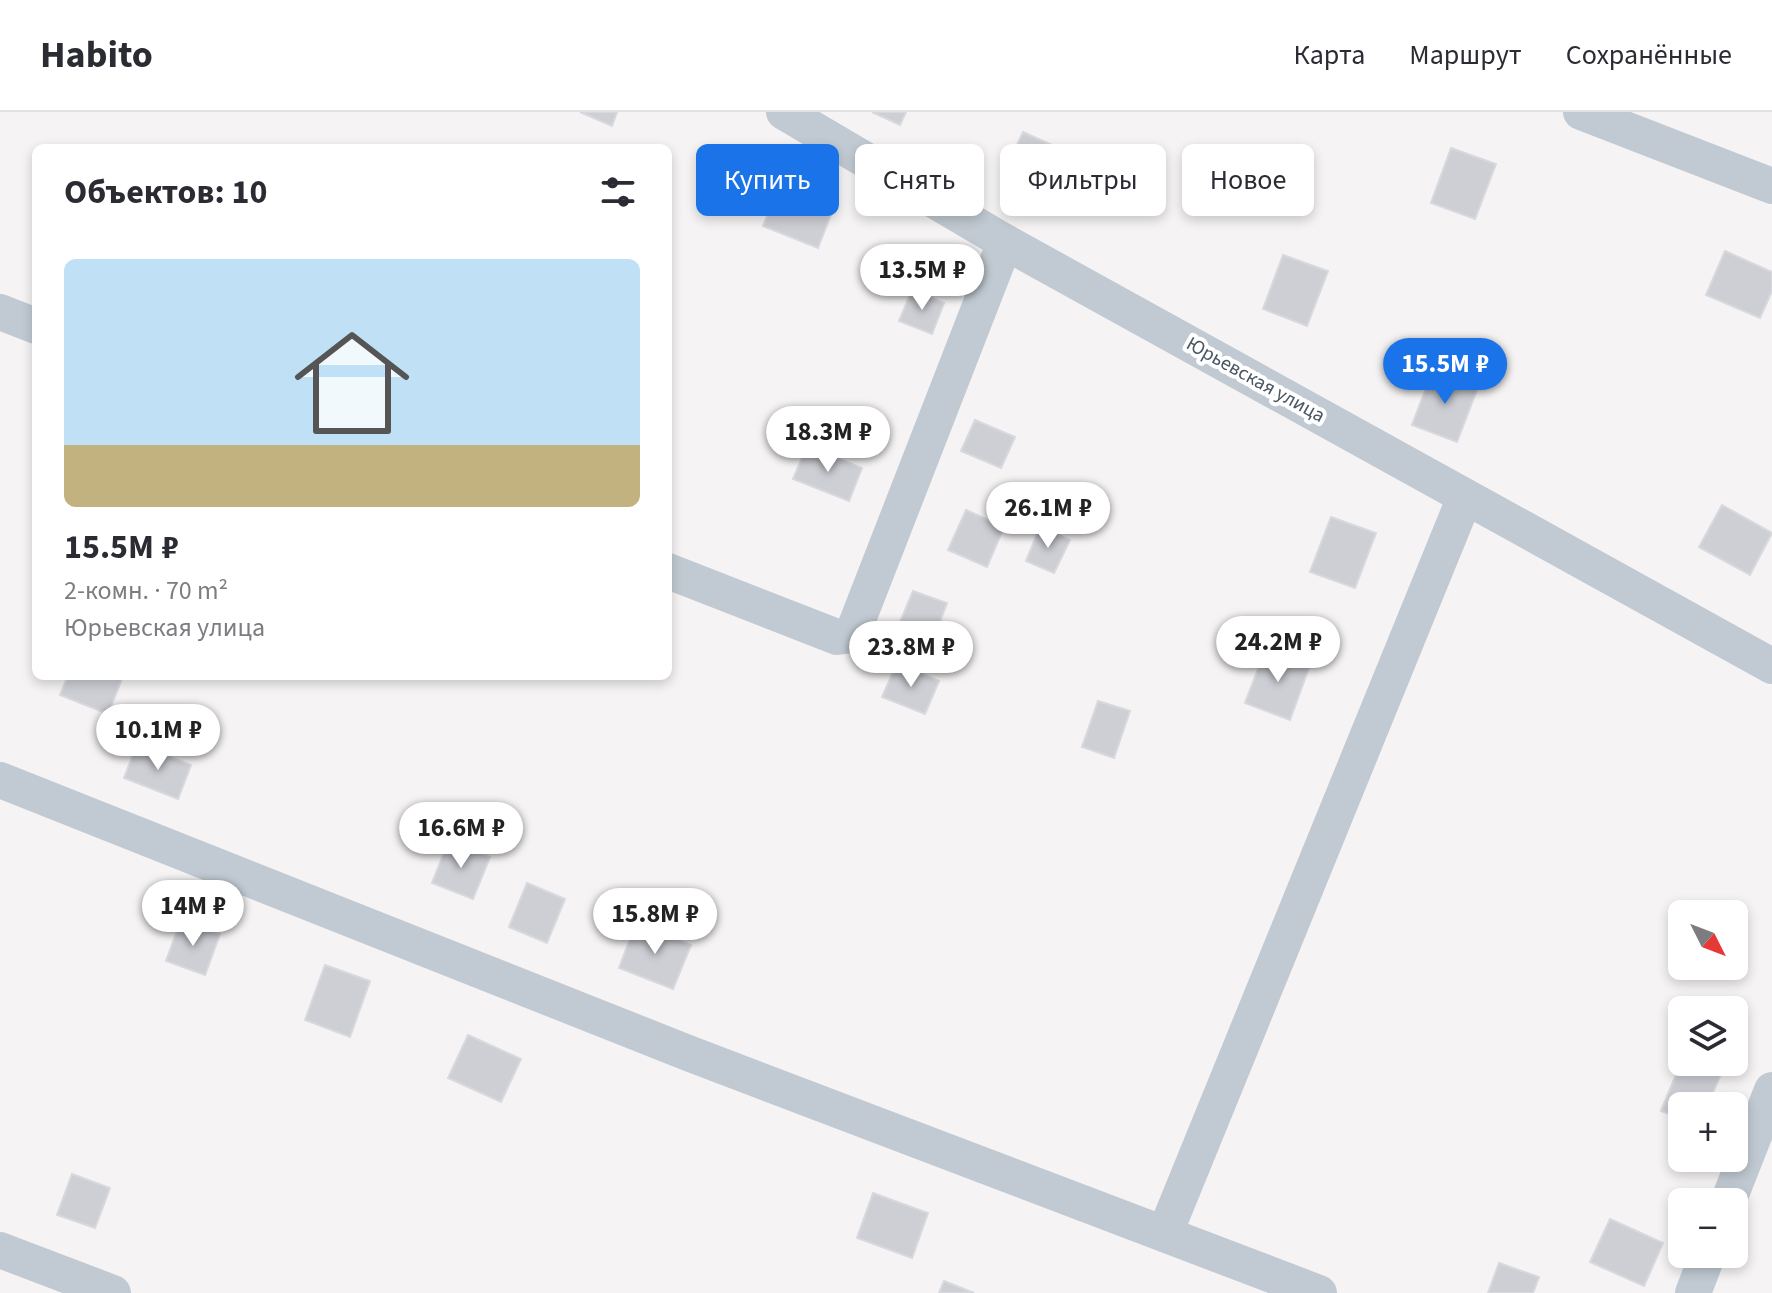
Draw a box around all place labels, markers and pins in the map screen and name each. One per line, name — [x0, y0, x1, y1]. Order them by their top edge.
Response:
pin: 13.5M ₽ — [848, 244, 996, 312]
pin: 15.5M ₽ — [1371, 338, 1519, 406]
pin: 18.3M ₽ — [754, 406, 902, 474]
pin: 26.1M ₽ — [974, 482, 1122, 550]
pin: 24.2M ₽ — [1204, 616, 1352, 684]
pin: 23.8M ₽ — [837, 621, 985, 689]
pin: 10.1M ₽ — [84, 704, 232, 772]
pin: 16.6M ₽ — [387, 802, 535, 870]
pin: 14M ₽ — [137, 880, 249, 948]
pin: 15.8M ₽ — [581, 888, 729, 956]

